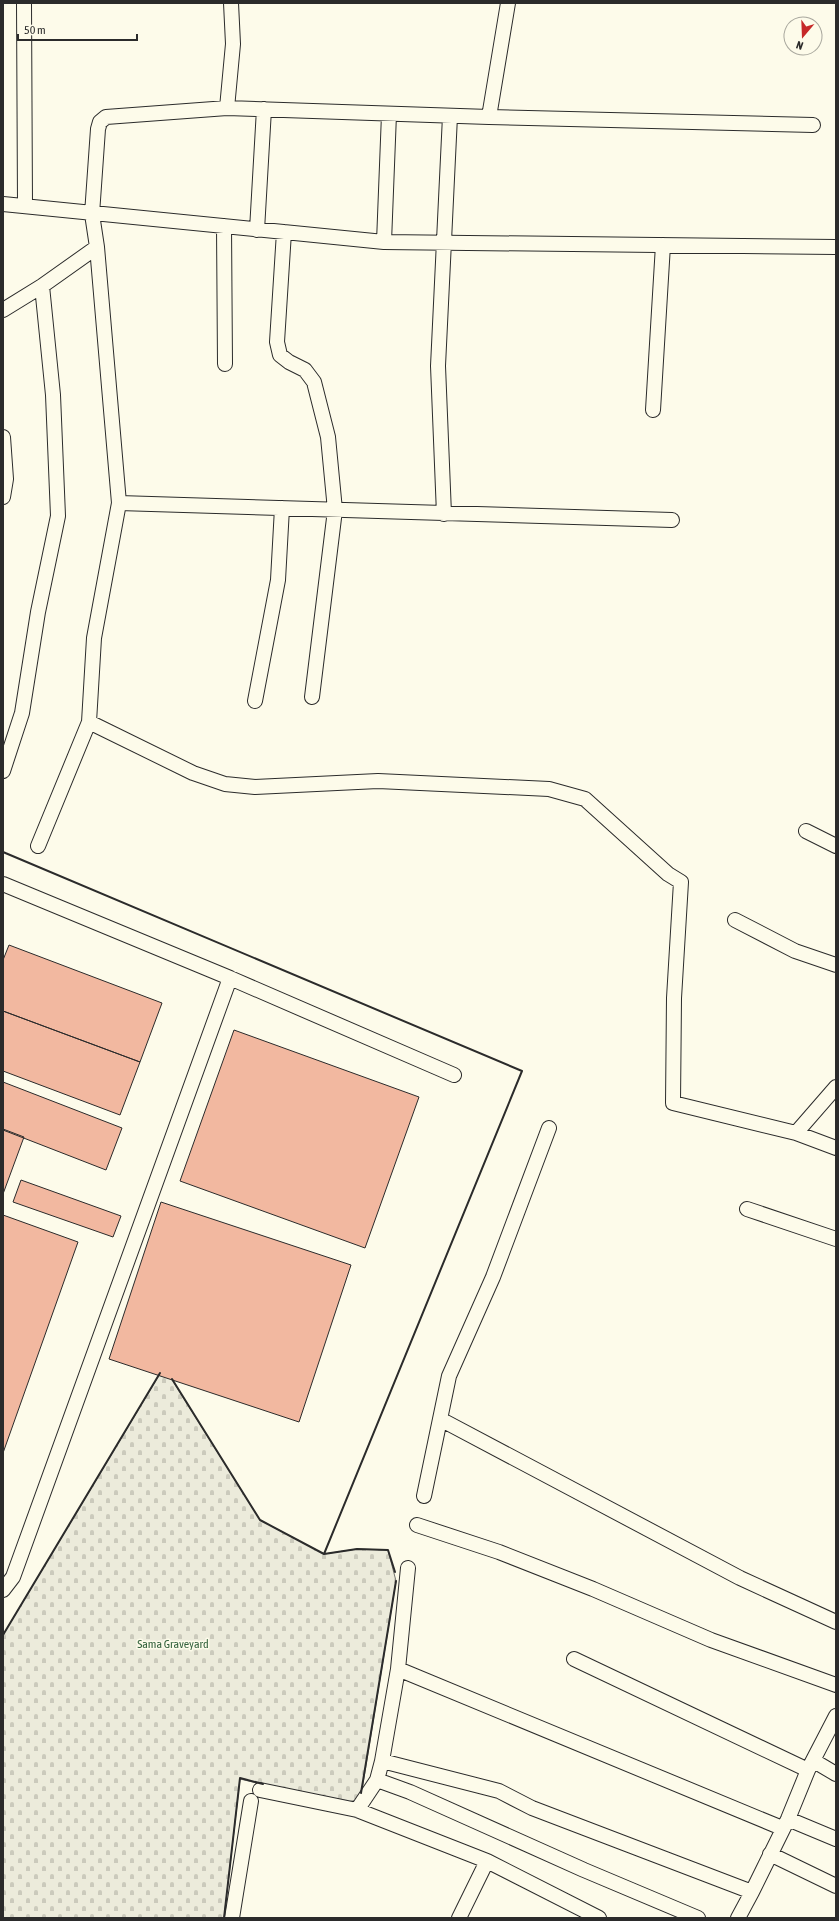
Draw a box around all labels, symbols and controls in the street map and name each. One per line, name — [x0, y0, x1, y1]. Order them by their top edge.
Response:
scale bar — [18, 16, 137, 42]
north arrow — [783, 16, 823, 56]
text: 50 m — [24, 23, 46, 37]
text: N — [795, 39, 805, 52]
park label: Sama Graveyard — [137, 1637, 209, 1651]

